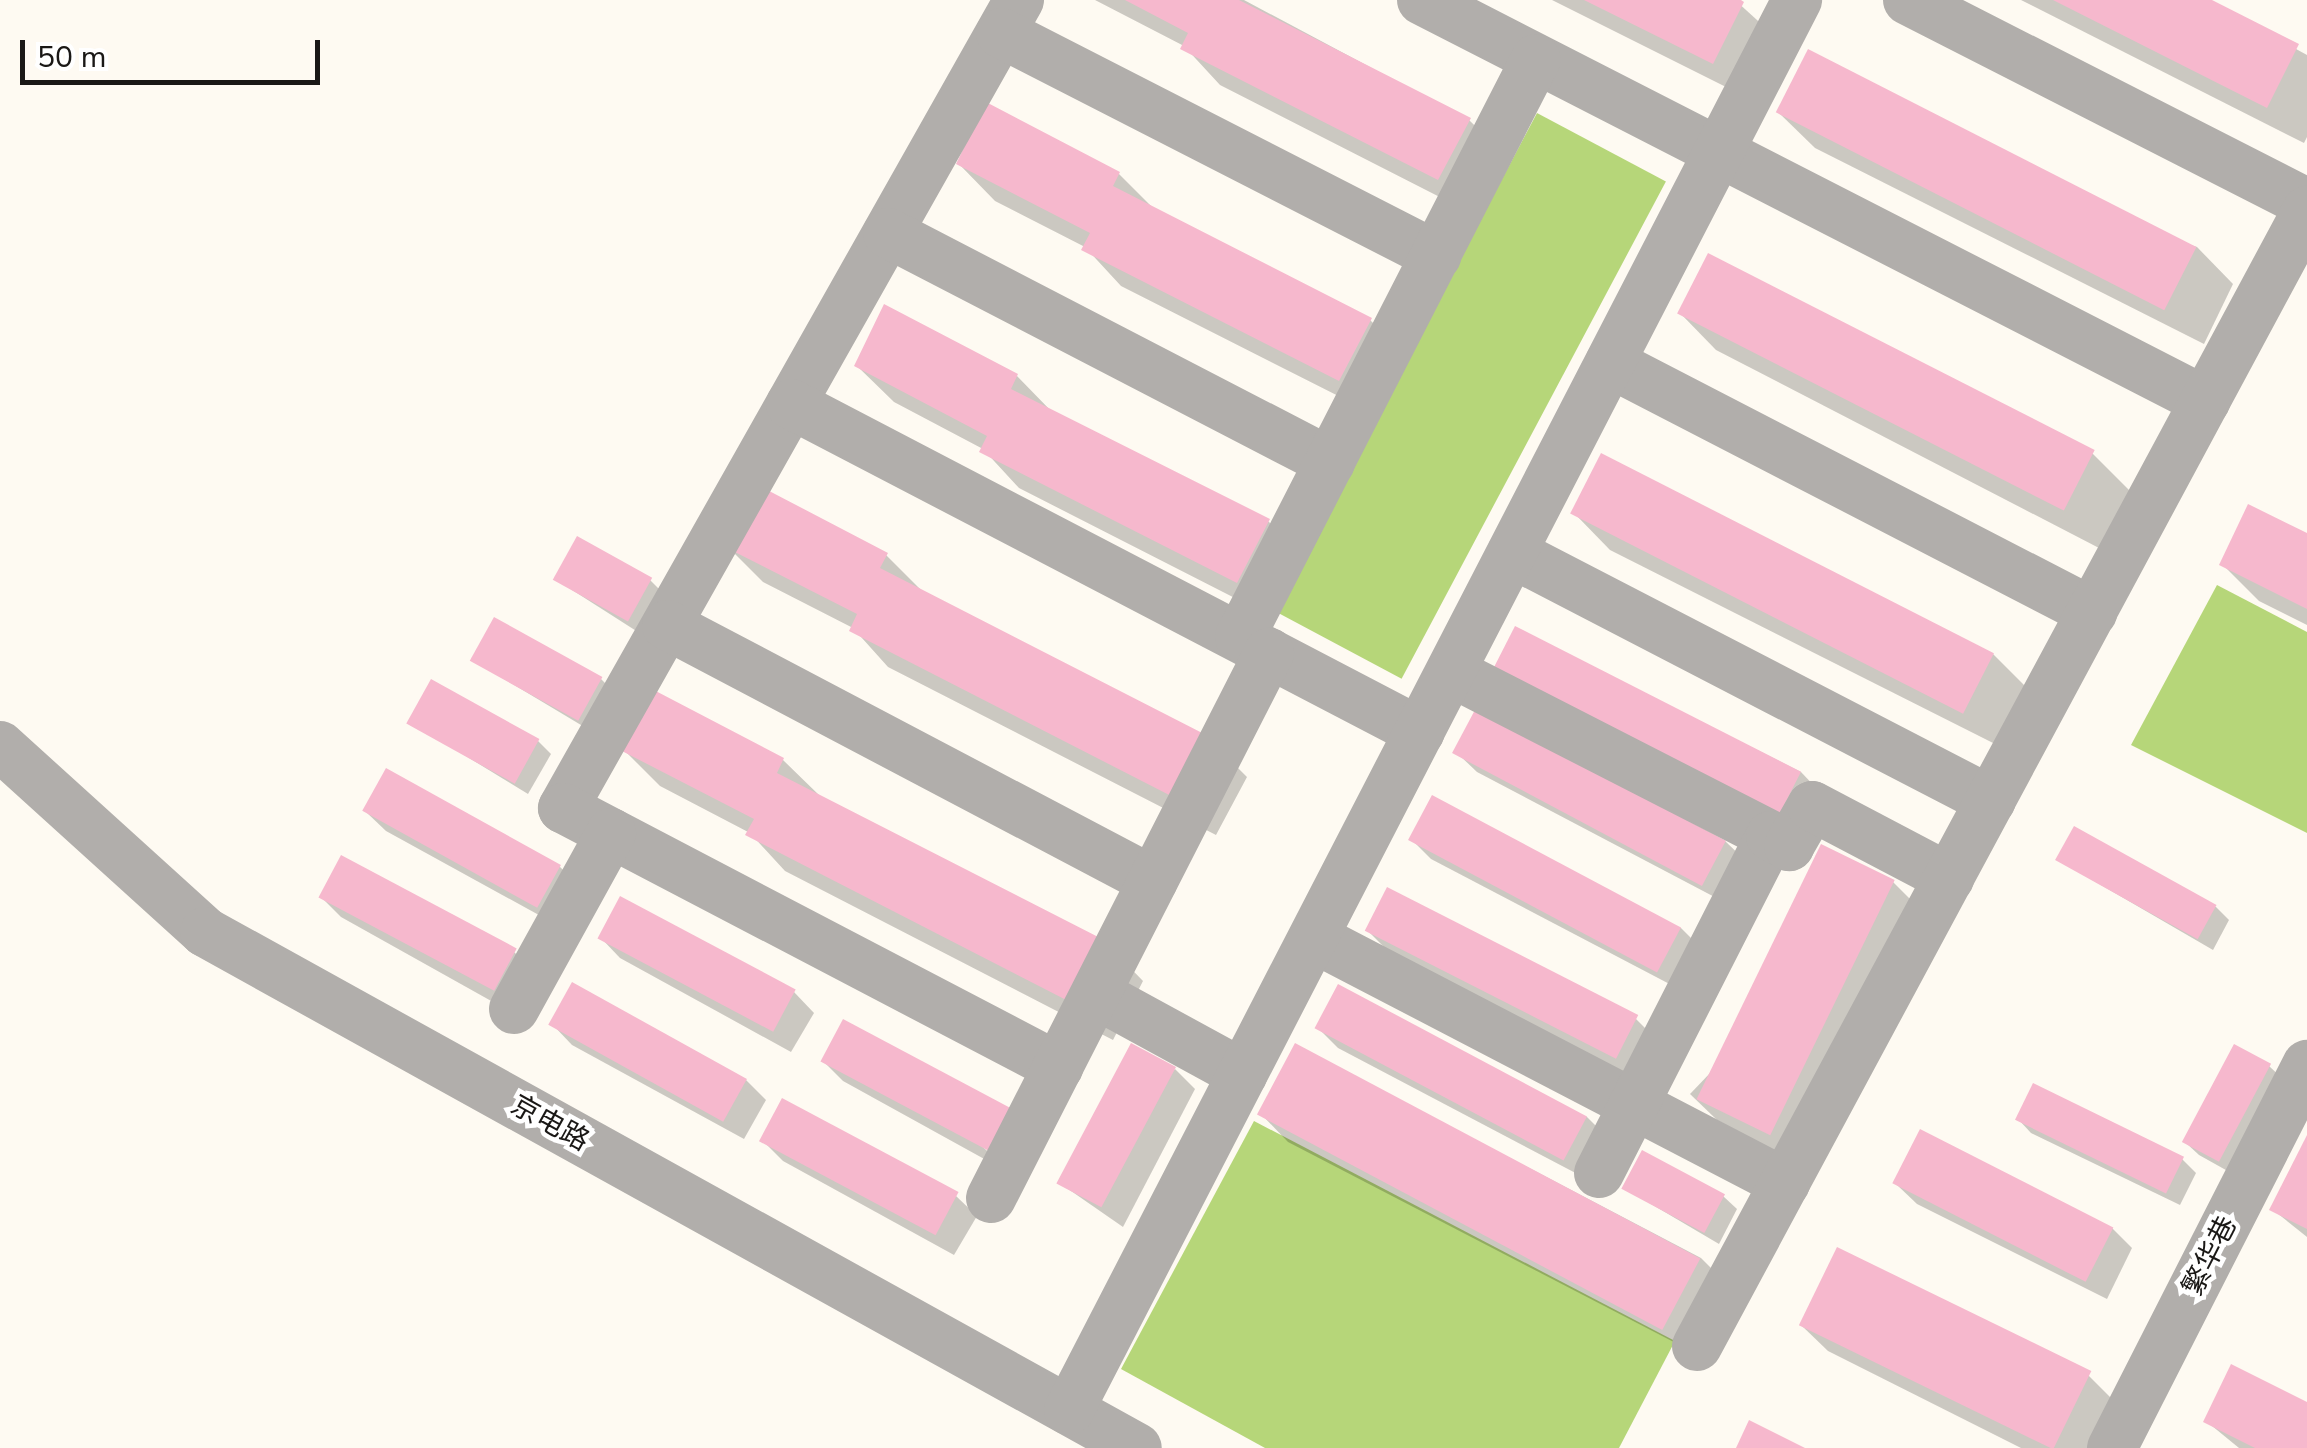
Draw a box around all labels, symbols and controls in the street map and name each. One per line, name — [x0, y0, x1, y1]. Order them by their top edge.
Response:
scale bar — [25, 20, 325, 82]
text: 50 m — [37, 37, 106, 78]
street label: 京电路 — [505, 1088, 595, 1158]
street label: 繁华巷 — [2176, 1211, 2244, 1301]

